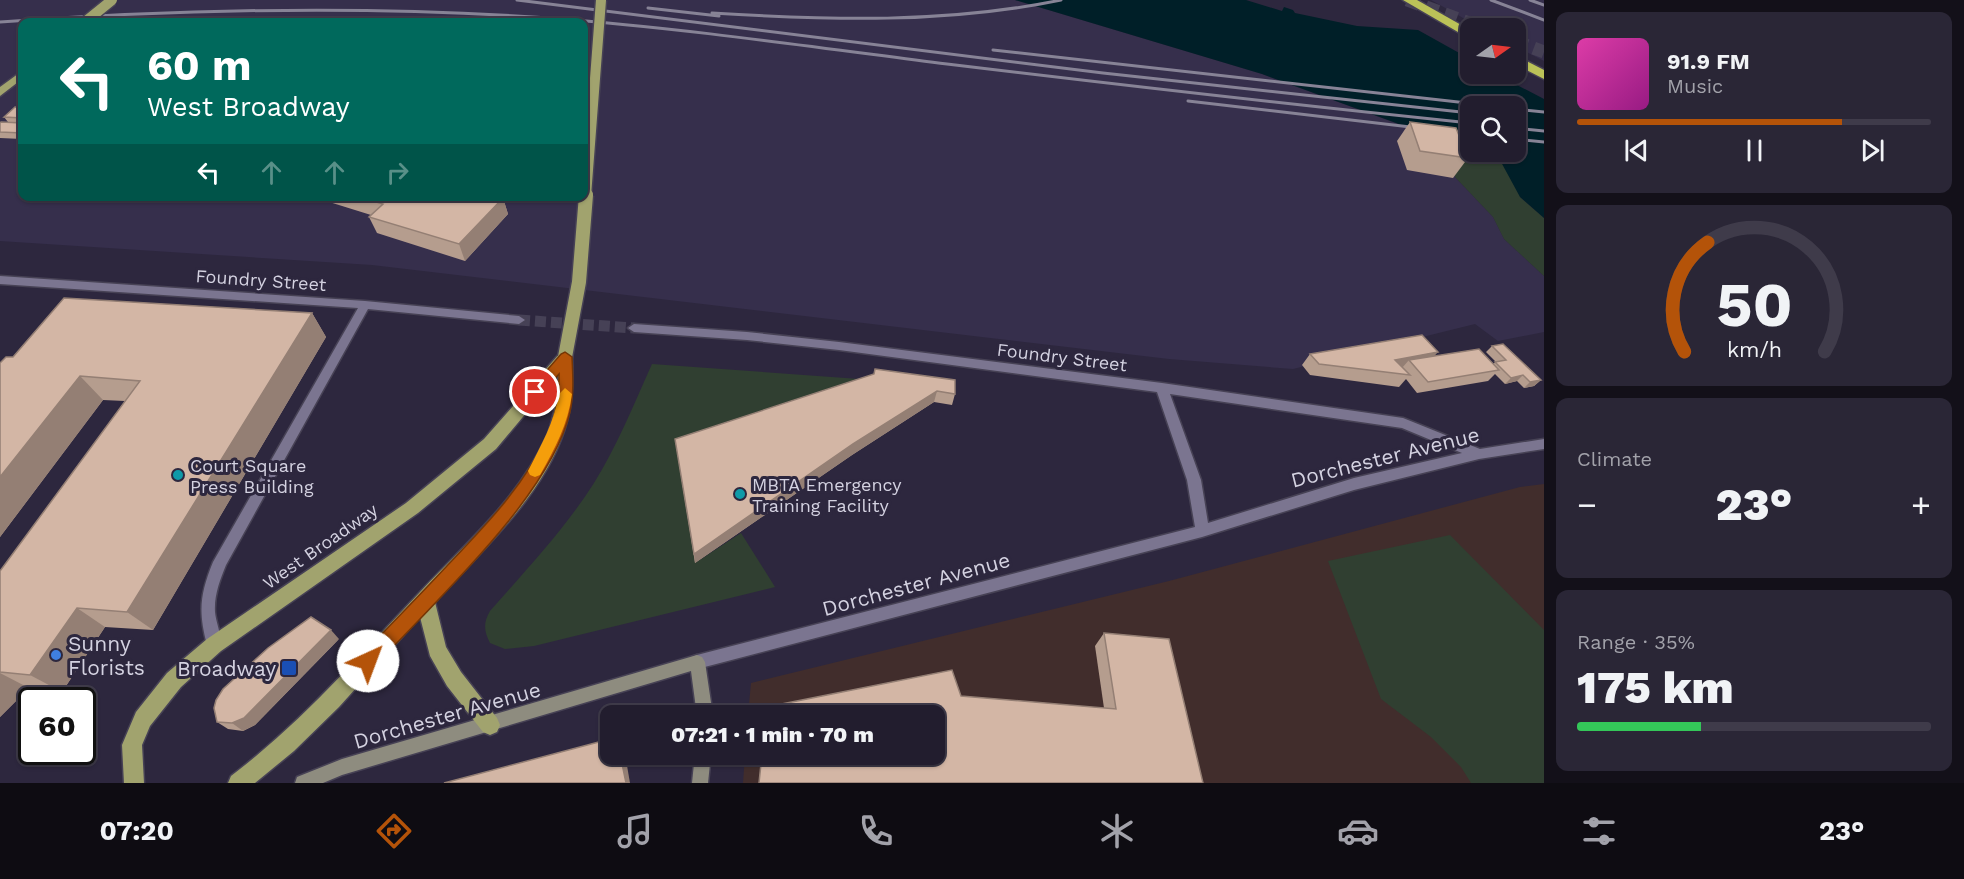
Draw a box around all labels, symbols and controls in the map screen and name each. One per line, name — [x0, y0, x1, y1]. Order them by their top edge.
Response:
north arrow — [1460, 18, 1526, 84]
map controls — [1460, 18, 1526, 162]
text: 60 m — [147, 41, 251, 90]
icon: left — [48, 42, 126, 120]
text: 91.9 FM — [1667, 49, 1750, 74]
text: Music — [1667, 74, 1723, 98]
text: West Broadway — [147, 91, 350, 123]
button: search — [1460, 96, 1526, 162]
icon: previous — [1620, 134, 1653, 167]
icon: pause — [1738, 134, 1771, 167]
icon: next — [1856, 134, 1889, 167]
icon: left — [192, 156, 225, 189]
icon: ahead — [255, 156, 288, 189]
icon: ahead — [318, 156, 351, 189]
icon: right — [381, 156, 414, 189]
street label: Foundry Street — [195, 265, 327, 295]
text: 50 — [1716, 268, 1792, 341]
text: km/h — [1726, 338, 1782, 363]
street label: Foundry Street — [996, 339, 1129, 375]
pin — [509, 366, 560, 417]
icon: arrive — [518, 375, 551, 408]
street label: Dorchester Avenue — [1288, 421, 1482, 493]
text: Climate — [1577, 447, 1652, 471]
place label: Court Square Press Building — [190, 455, 314, 497]
marker: Court Square Press Building — [171, 468, 185, 482]
place label: MBTA Emergency Training Facility — [752, 474, 902, 516]
text: 23° — [1716, 478, 1792, 531]
text: − — [1577, 485, 1597, 524]
text: + — [1911, 485, 1931, 524]
marker: MBTA Emergency Training Facility — [733, 487, 747, 501]
street label: West Broadway — [259, 498, 382, 593]
street label: Dorchester Avenue — [819, 547, 1013, 621]
position arrow — [336, 629, 400, 693]
text: Range · 35% — [1577, 630, 1695, 654]
place label: Sunny Florists — [68, 631, 145, 680]
marker: Sunny Florists — [49, 648, 63, 662]
place label: Broadway — [177, 656, 276, 681]
marker: Broadway — [280, 659, 298, 677]
text: 175 km — [1577, 661, 1734, 714]
street label: Dorchester Avenue — [351, 676, 543, 754]
speed limit sign: 60 — [18, 687, 96, 765]
text: 07:21 · 1 min · 70 m — [671, 722, 874, 747]
icon: directions — [373, 810, 415, 852]
icon: music — [614, 810, 656, 852]
icon: phone — [855, 810, 897, 852]
icon: climate — [1096, 810, 1138, 852]
icon: car — [1337, 810, 1379, 852]
icon: filters — [1578, 810, 1620, 852]
text: 07:20 — [100, 815, 174, 847]
text: 23° — [1819, 815, 1864, 847]

